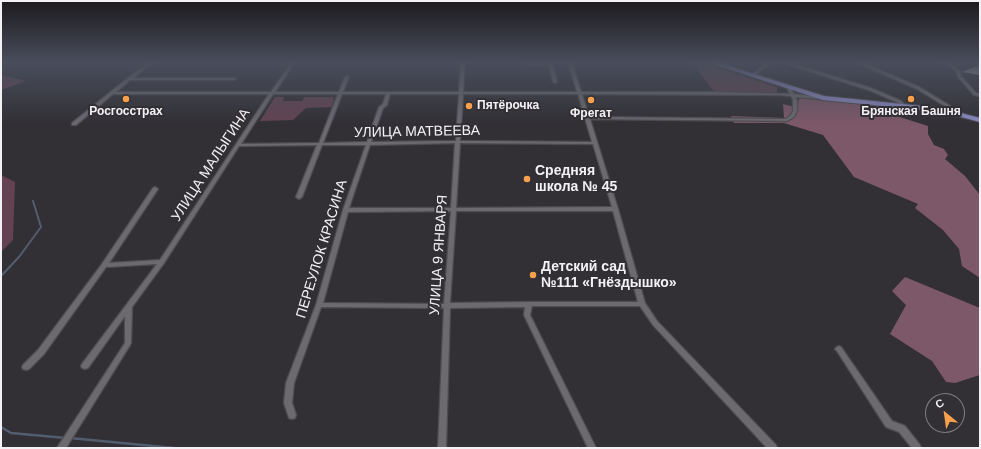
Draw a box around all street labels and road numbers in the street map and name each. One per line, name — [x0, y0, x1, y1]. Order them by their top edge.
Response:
street label: УЛИЦА МАЛЫГИНА — [168, 105, 254, 225]
street label: УЛИЦА МАТВЕЕВА — [354, 123, 480, 141]
street label: ПЕРЕУЛОК КРАСИНА — [293, 178, 351, 320]
street label: УЛИЦА 9 ЯНВАРЯ — [426, 194, 452, 316]

